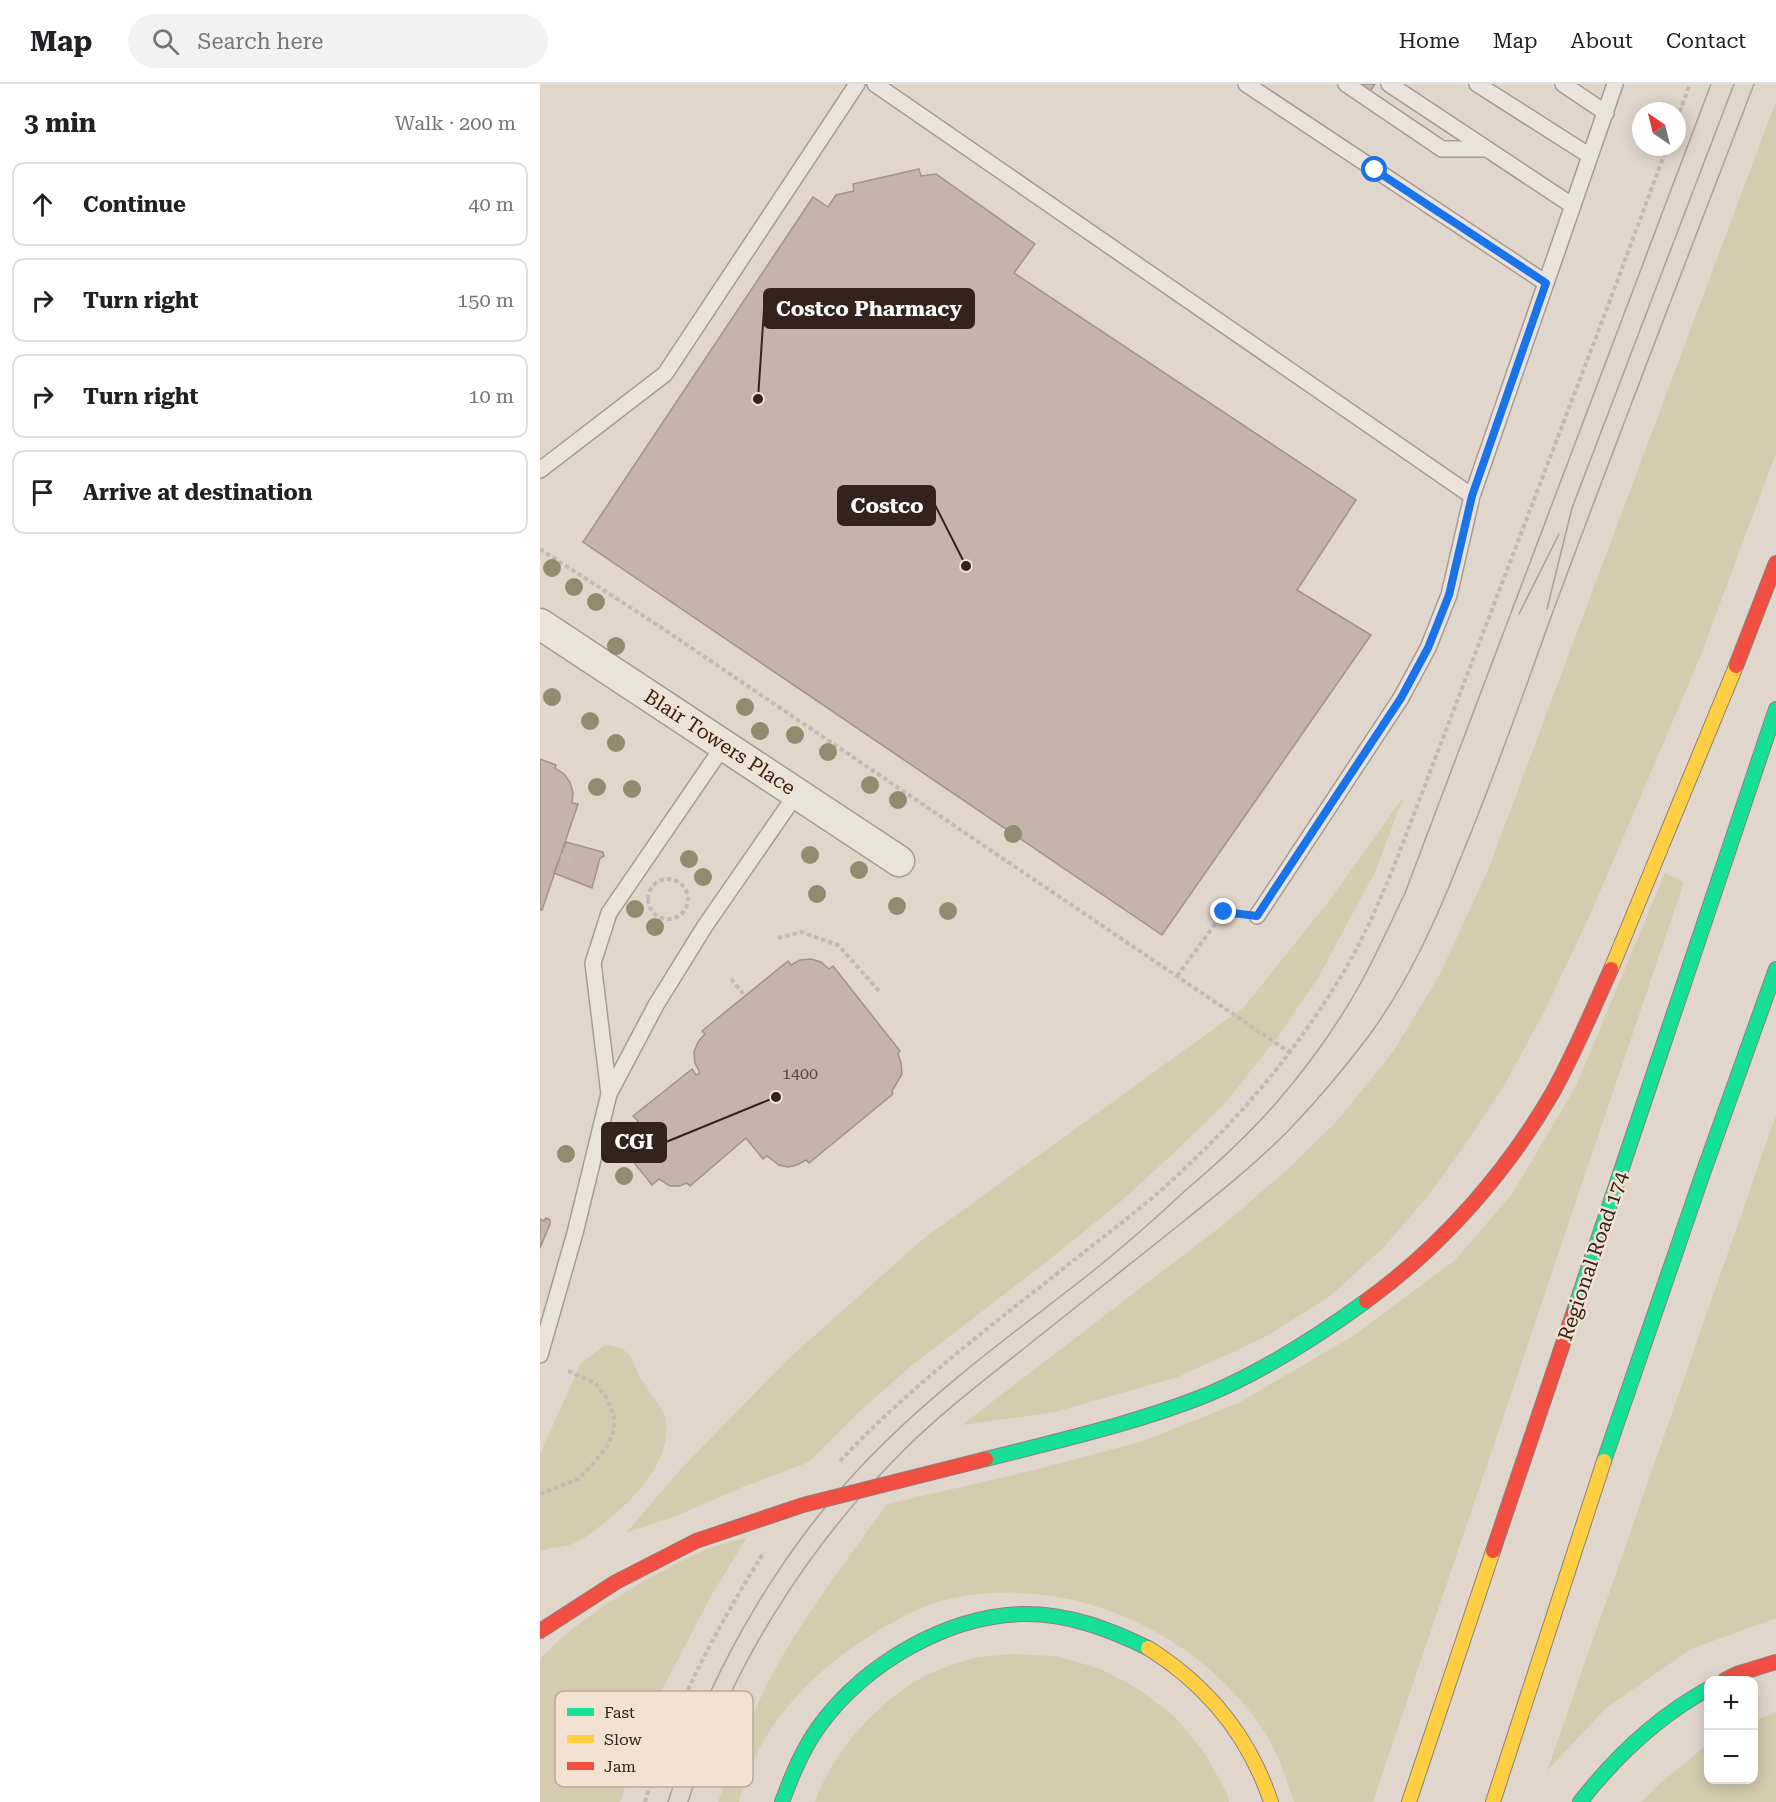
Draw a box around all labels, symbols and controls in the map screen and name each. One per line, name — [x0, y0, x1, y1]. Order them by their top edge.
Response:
search box — [128, 14, 548, 68]
text: Map — [30, 25, 92, 58]
icon: search — [149, 25, 182, 58]
text: Search here — [197, 29, 323, 54]
text: Home — [1399, 29, 1460, 53]
text: Map — [1493, 29, 1538, 53]
text: About — [1571, 29, 1633, 53]
text: Contact — [1666, 29, 1746, 53]
north arrow — [1632, 102, 1686, 156]
text: 3 min — [24, 108, 96, 138]
text: Walk · 200 m — [395, 111, 516, 135]
route start — [1361, 156, 1387, 182]
icon: ahead — [26, 188, 59, 221]
text: Continue — [83, 192, 186, 217]
text: 40 m — [468, 192, 514, 216]
icon: right — [26, 284, 59, 317]
text: Turn right — [83, 288, 198, 313]
text: 150 m — [457, 288, 514, 312]
callout: Costco Pharmacy — [764, 289, 974, 328]
text: Costco Pharmacy — [776, 297, 962, 321]
icon: right — [26, 380, 59, 413]
text: Turn right — [83, 384, 198, 409]
text: 10 m — [468, 384, 514, 408]
icon: arrive — [26, 476, 59, 509]
text: Arrive at destination — [83, 480, 312, 505]
callout: Costco — [838, 486, 935, 525]
text: Costco — [850, 494, 924, 518]
street label: Blair Towers Place — [640, 684, 800, 800]
route end — [1210, 898, 1236, 924]
house number: 1400 — [782, 1064, 818, 1083]
callout: CGI — [602, 1123, 666, 1162]
text: CGI — [614, 1130, 654, 1154]
street label: Regional Road 174 — [1553, 1168, 1633, 1344]
map controls — [1704, 1676, 1758, 1784]
button: + — [1704, 1676, 1758, 1730]
legend — [555, 1691, 753, 1787]
text: Fast — [604, 1703, 635, 1722]
text: Slow — [604, 1730, 642, 1749]
button: − — [1704, 1730, 1758, 1784]
text: Jam — [604, 1757, 636, 1776]

